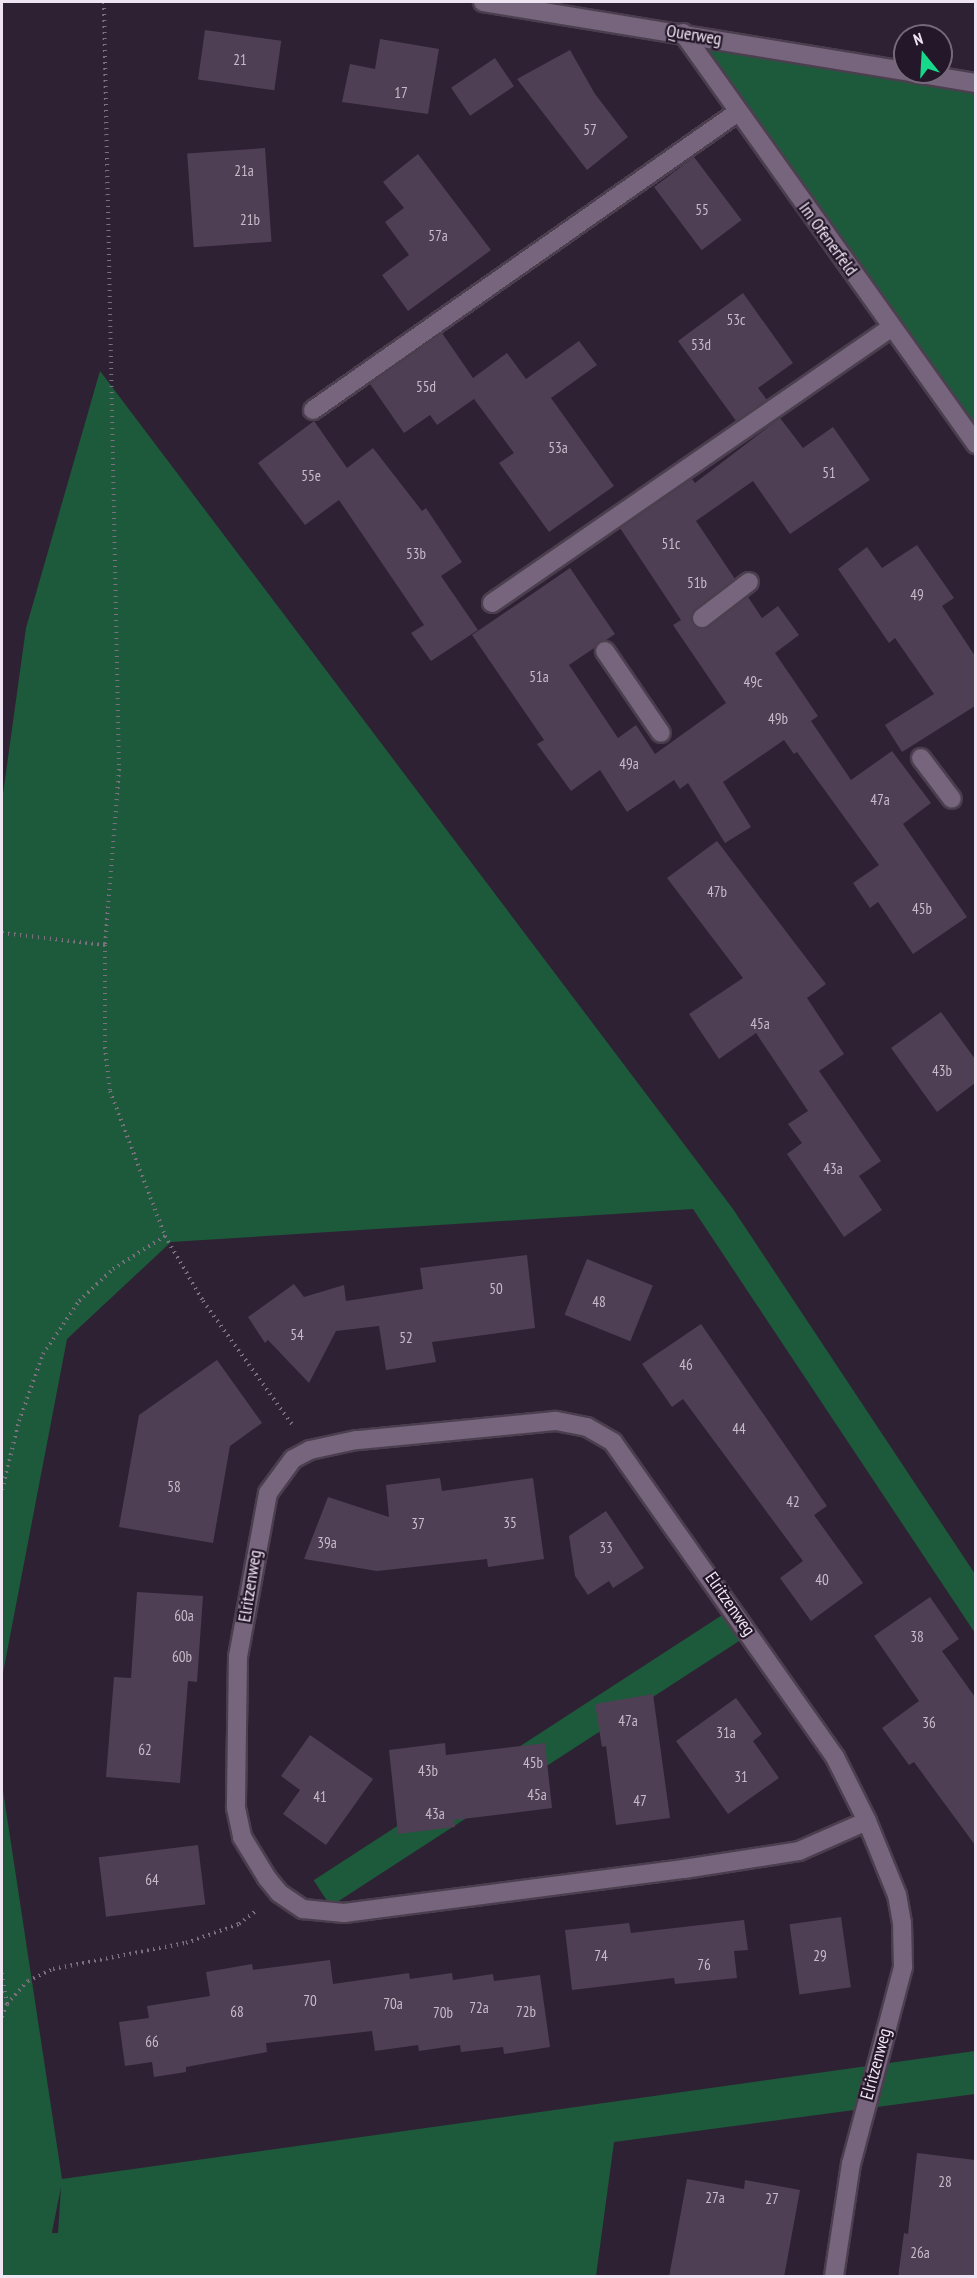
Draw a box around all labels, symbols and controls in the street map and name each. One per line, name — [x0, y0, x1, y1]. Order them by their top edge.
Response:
street label: Querweg — [665, 20, 723, 50]
north arrow — [893, 24, 953, 84]
text: N — [911, 28, 925, 50]
house number: 21 — [233, 51, 247, 69]
house number: 17 — [394, 84, 408, 102]
house number: 57 — [583, 121, 597, 139]
house number: 21a — [234, 162, 254, 180]
street label: Im Ofenerfeld — [794, 198, 862, 280]
house number: 55 — [695, 201, 709, 219]
house number: 21b — [240, 211, 260, 229]
house number: 57a — [428, 227, 448, 245]
house number: 53c — [727, 311, 745, 329]
house number: 53d — [691, 336, 711, 354]
house number: 55d — [416, 378, 436, 396]
house number: 53a — [548, 439, 568, 457]
house number: 51 — [822, 464, 836, 482]
house number: 55e — [301, 467, 321, 485]
house number: 51c — [662, 535, 680, 553]
house number: 53b — [406, 545, 426, 563]
house number: 51b — [687, 574, 707, 592]
house number: 49 — [910, 586, 924, 604]
house number: 51a — [529, 668, 549, 686]
house number: 49c — [744, 673, 762, 691]
house number: 49b — [768, 710, 788, 728]
house number: 49a — [619, 755, 639, 773]
house number: 47a — [870, 791, 890, 809]
house number: 47b — [707, 883, 727, 901]
house number: 45b — [912, 900, 932, 918]
house number: 45a — [750, 1015, 770, 1033]
house number: 43b — [932, 1062, 952, 1080]
house number: 43a — [823, 1160, 843, 1178]
house number: 50 — [489, 1280, 503, 1298]
house number: 48 — [592, 1293, 606, 1311]
house number: 54 — [290, 1326, 304, 1344]
house number: 52 — [399, 1329, 413, 1347]
house number: 46 — [679, 1356, 693, 1374]
house number: 44 — [732, 1420, 746, 1438]
house number: 58 — [167, 1478, 181, 1496]
house number: 42 — [786, 1493, 800, 1511]
house number: 35 — [503, 1514, 517, 1532]
house number: 37 — [411, 1515, 425, 1533]
house number: 39a — [317, 1534, 337, 1552]
house number: 33 — [599, 1539, 613, 1557]
street label: Elritzenweg — [234, 1548, 266, 1624]
street label: Elritzenweg — [700, 1568, 760, 1640]
house number: 40 — [815, 1571, 829, 1589]
house number: 60a — [174, 1607, 194, 1625]
house number: 38 — [910, 1628, 924, 1646]
house number: 60b — [172, 1648, 192, 1666]
house number: 47a — [618, 1712, 638, 1730]
house number: 36 — [922, 1714, 936, 1732]
house number: 31a — [716, 1724, 736, 1742]
house number: 62 — [138, 1741, 152, 1759]
house number: 45b — [523, 1754, 543, 1772]
house number: 43b — [418, 1762, 438, 1780]
house number: 31 — [734, 1768, 748, 1786]
house number: 45a — [527, 1786, 547, 1804]
house number: 41 — [313, 1788, 327, 1806]
house number: 47 — [633, 1792, 647, 1810]
house number: 43a — [425, 1805, 445, 1823]
house number: 64 — [145, 1871, 159, 1889]
house number: 74 — [594, 1947, 608, 1965]
house number: 29 — [813, 1947, 827, 1965]
house number: 76 — [697, 1956, 711, 1974]
house number: 70 — [303, 1992, 317, 2010]
house number: 70a — [383, 1995, 403, 2013]
house number: 72a — [469, 1999, 489, 2017]
house number: 68 — [230, 2003, 244, 2021]
house number: 72b — [516, 2003, 536, 2021]
house number: 70b — [433, 2004, 453, 2022]
street label: Elritzenweg — [856, 2026, 896, 2102]
house number: 66 — [145, 2033, 159, 2051]
house number: 28 — [938, 2173, 952, 2191]
house number: 27a — [705, 2189, 725, 2207]
house number: 27 — [765, 2190, 779, 2208]
house number: 26a — [910, 2244, 930, 2262]

